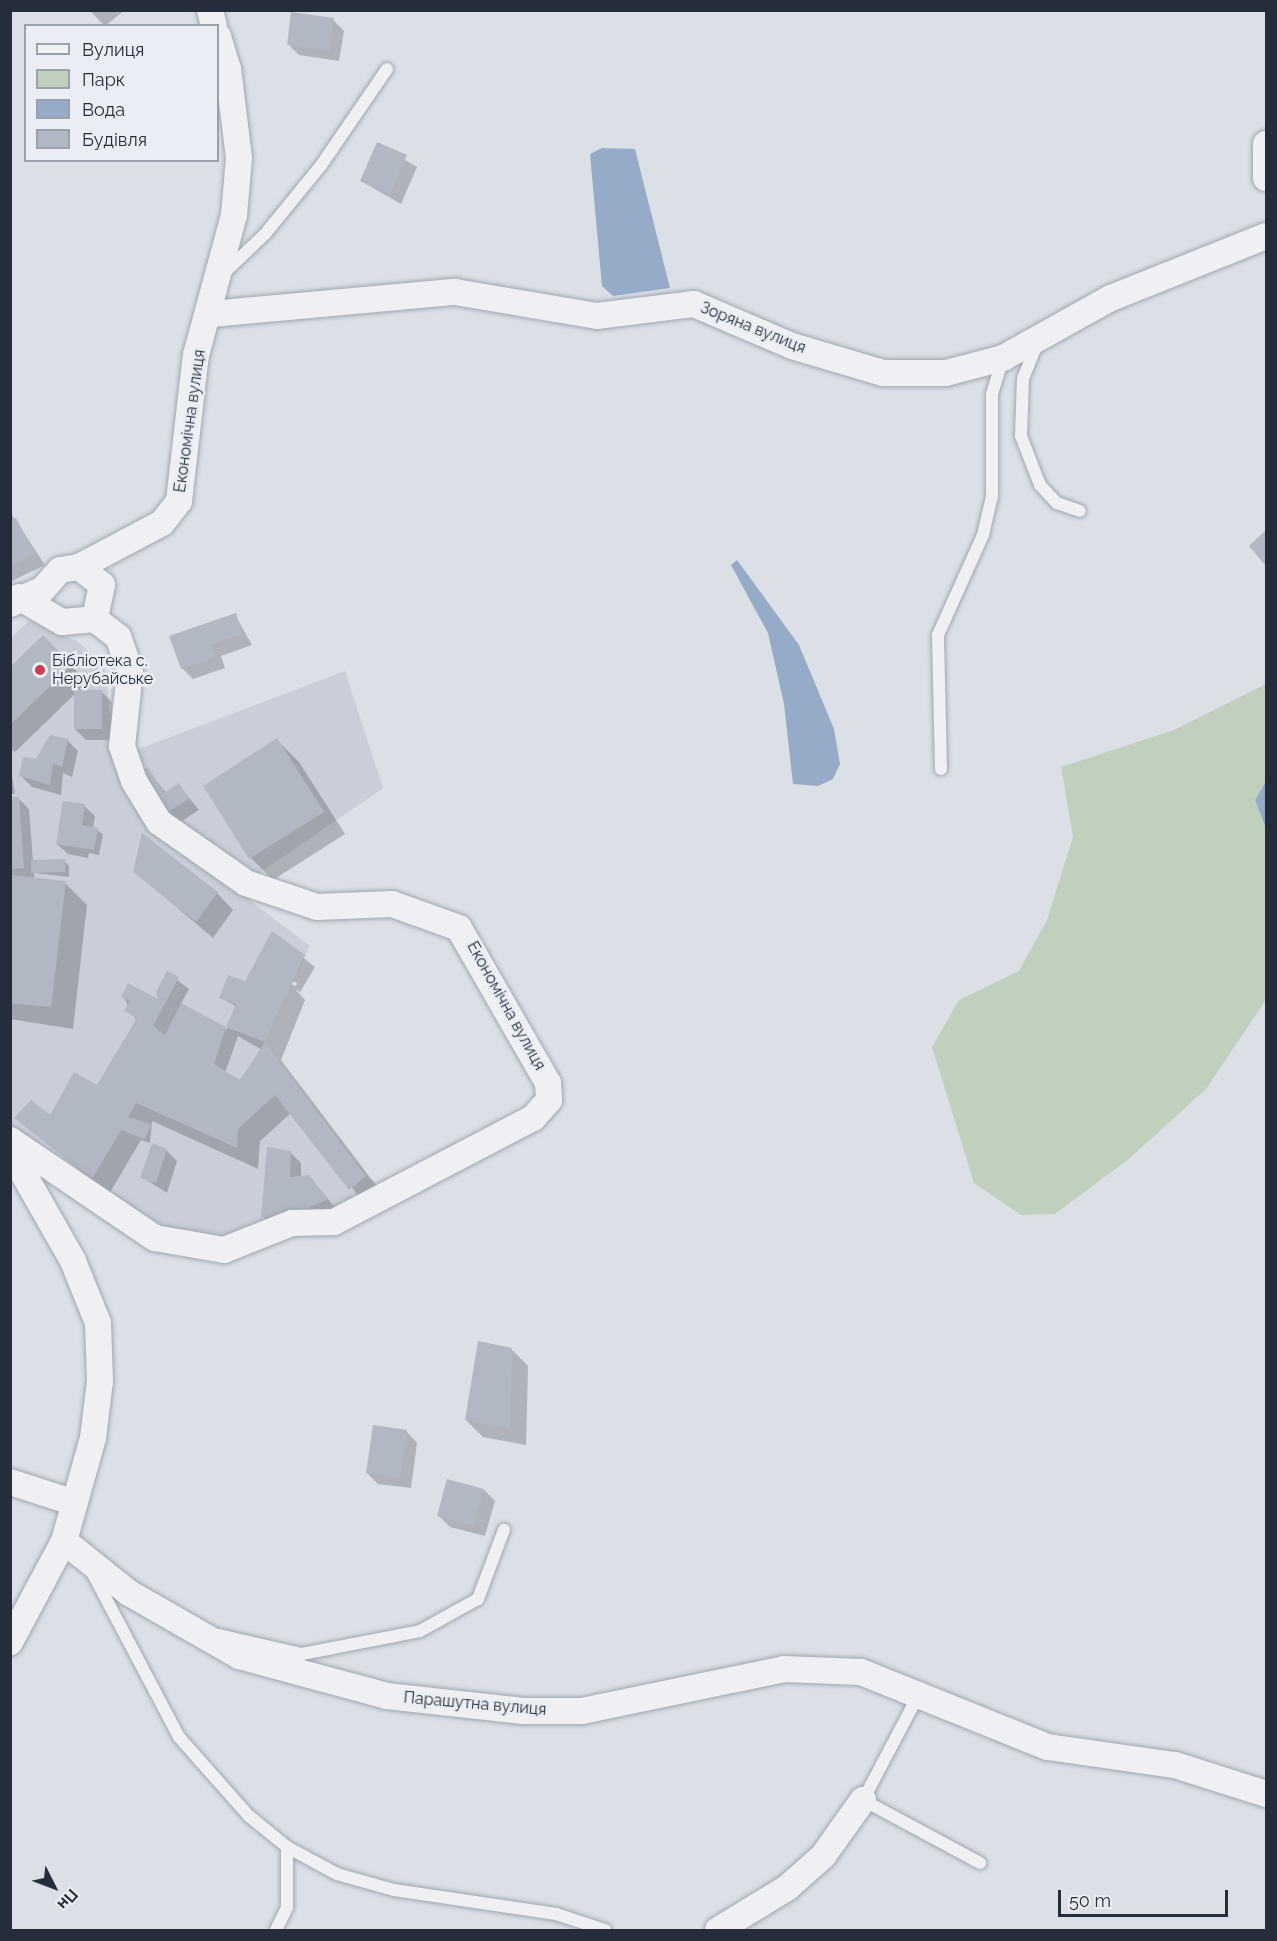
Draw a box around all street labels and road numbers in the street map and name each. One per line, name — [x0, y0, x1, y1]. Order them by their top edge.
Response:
street label: Зоряна вулиця — [698, 298, 808, 358]
street label: Економічна вулиця — [170, 348, 210, 494]
street label: Економічна вулиця — [463, 938, 549, 1074]
street label: Парашутна вулиця — [403, 1688, 547, 1720]

